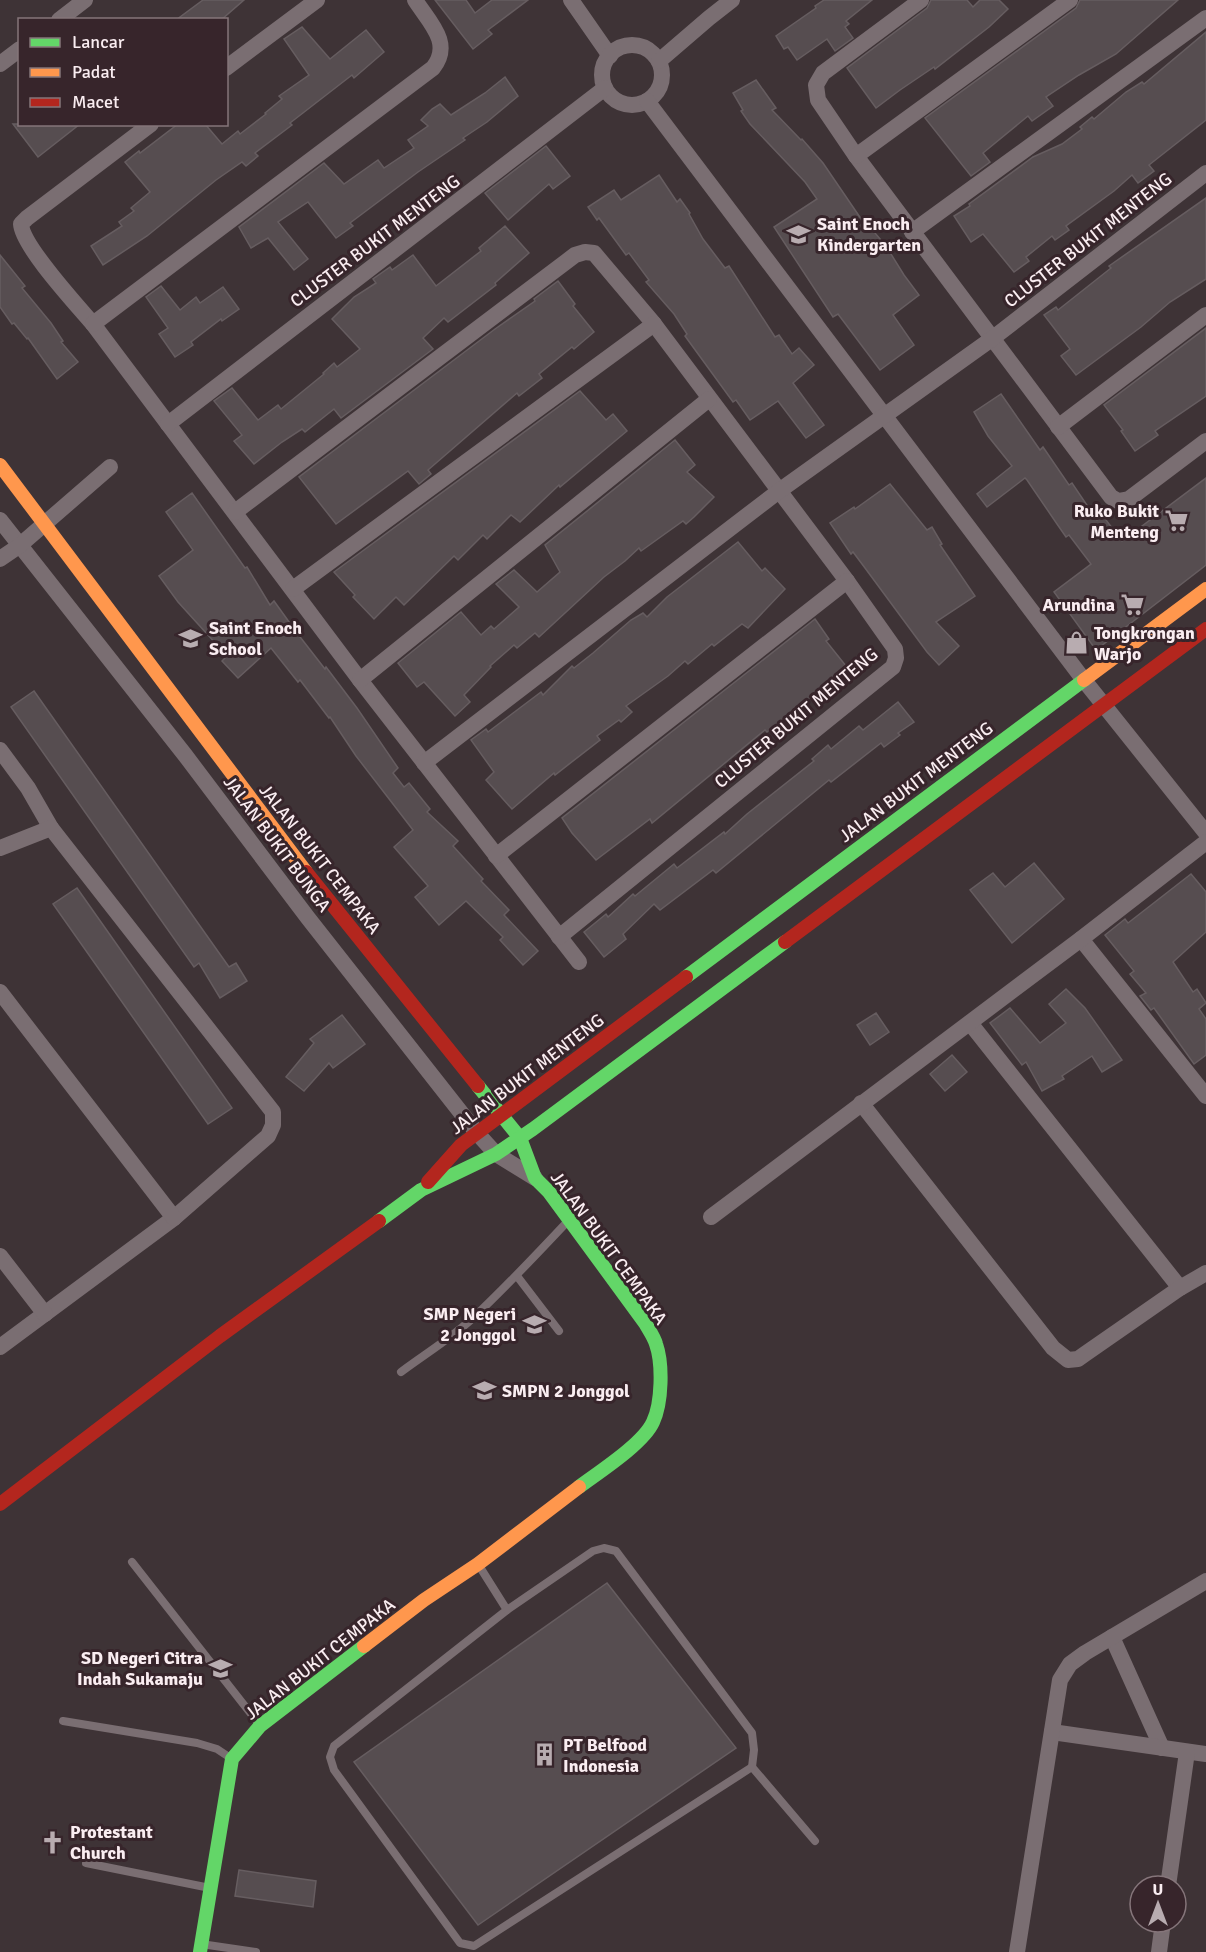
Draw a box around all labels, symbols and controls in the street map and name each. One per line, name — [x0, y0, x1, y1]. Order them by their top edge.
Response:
legend — [18, 18, 228, 126]
text: Lancar — [72, 31, 125, 53]
text: Padat — [72, 61, 116, 83]
text: Macet — [72, 91, 119, 113]
street label: CLUSTER BUKIT MENTENG — [1000, 168, 1176, 312]
street label: CLUSTER BUKIT MENTENG — [286, 170, 464, 312]
place label: Saint Enoch Kindergarten — [817, 213, 921, 256]
school or university icon: Saint Enoch Kindergarten — [786, 221, 812, 247]
place label: Ruko Bukit Menteng — [1074, 500, 1159, 543]
supermarket icon: Ruko Bukit Menteng — [1164, 508, 1190, 534]
supermarket icon: Arundina — [1120, 592, 1146, 618]
place label: Arundina — [1043, 594, 1115, 616]
place label: Saint Enoch School — [209, 617, 302, 660]
place label: Tongkrongan Warjo — [1094, 622, 1195, 665]
school or university icon: Saint Enoch School — [178, 625, 204, 651]
shop icon: Tongkrongan Warjo — [1063, 630, 1089, 656]
street label: CLUSTER BUKIT MENTENG — [710, 643, 882, 793]
street label: JALAN BUKIT MENTENG — [835, 717, 997, 847]
street label: JALAN BUKIT BUNGA — [219, 772, 335, 916]
street label: JALAN BUKIT CEMPAKA — [255, 780, 385, 938]
street label: JALAN BUKIT MENTENG — [446, 1009, 608, 1139]
street label: JALAN BUKIT CEMPAKA — [546, 1167, 672, 1329]
place label: SMP Negeri 2 Jonggol — [424, 1303, 516, 1346]
school or university icon: SMP Negeri 2 Jonggol — [521, 1311, 547, 1337]
school or university icon: SMPN 2 Jonggol — [471, 1378, 497, 1404]
place label: SMPN 2 Jonggol — [502, 1380, 630, 1402]
street label: JALAN BUKIT CEMPAKA — [241, 1594, 399, 1724]
place label: SD Negeri Citra Indah Sukamaju — [77, 1647, 203, 1690]
school or university icon: SD Negeri Citra Indah Sukamaju — [208, 1655, 234, 1681]
place label: PT Belfood Indonesia — [563, 1734, 647, 1777]
building icon: PT Belfood Indonesia — [532, 1742, 558, 1768]
place label: Protestant Church — [70, 1821, 153, 1864]
church icon: Protestant Church — [39, 1829, 65, 1855]
north arrow — [1128, 1874, 1188, 1934]
text: U — [1153, 1880, 1163, 1900]

